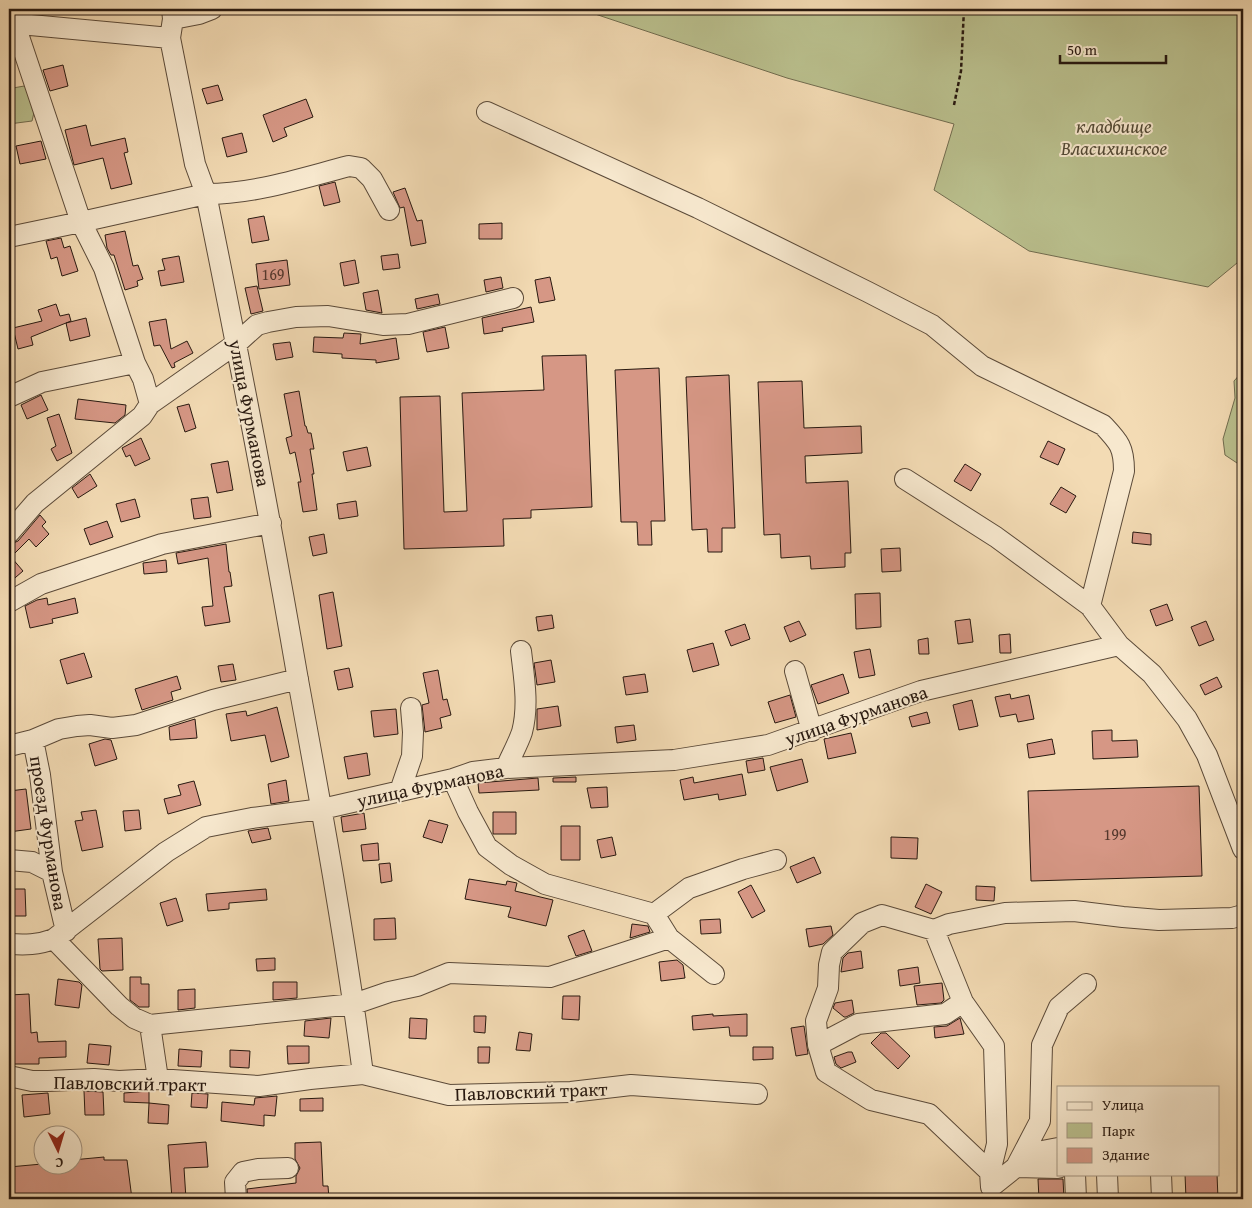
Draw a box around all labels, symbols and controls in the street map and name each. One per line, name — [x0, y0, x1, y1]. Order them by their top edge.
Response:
scale bar — [1060, 32, 1166, 64]
text: 50 m — [1067, 39, 1098, 60]
park label: кладбище Власихинское — [1060, 112, 1167, 162]
house number: 169 — [261, 262, 285, 286]
street label: улица Фурманова — [222, 336, 278, 489]
street label: улица Фурманова — [780, 677, 931, 753]
street label: проезд Фурманова — [23, 754, 75, 912]
street label: улица Фурманова — [353, 756, 506, 814]
house number: 199 — [1103, 822, 1127, 846]
street label: Павловский тракт — [53, 1068, 207, 1098]
street label: Павловский тракт — [454, 1074, 609, 1108]
legend — [1057, 1086, 1220, 1176]
text: Улица — [1102, 1094, 1145, 1115]
text: Парк — [1102, 1120, 1135, 1141]
north arrow — [32, 1126, 82, 1176]
text: Здание — [1102, 1144, 1150, 1165]
text: С — [54, 1153, 64, 1173]

